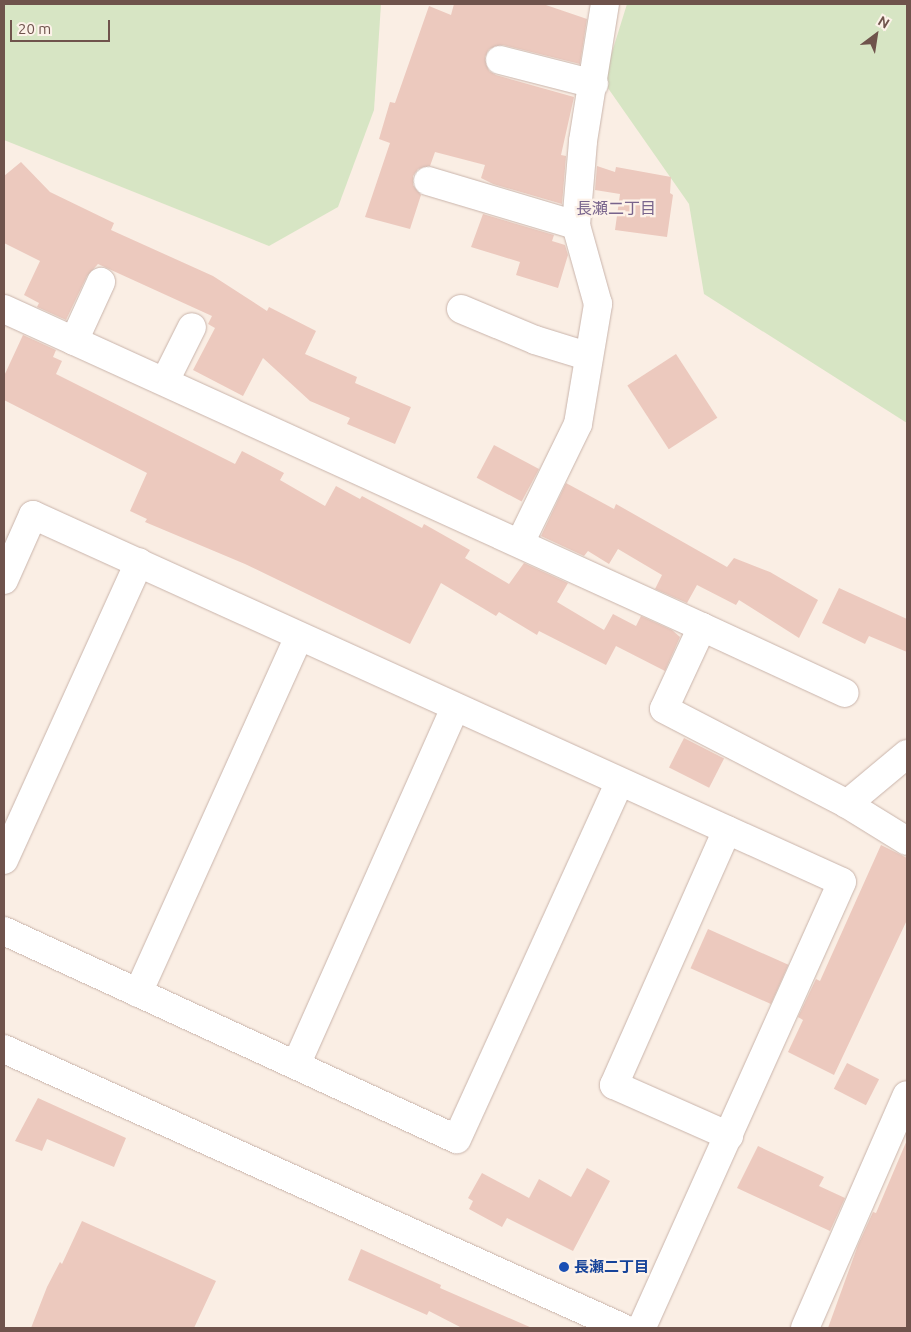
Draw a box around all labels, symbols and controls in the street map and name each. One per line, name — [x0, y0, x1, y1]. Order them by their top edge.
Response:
scale bar — [12, 10, 112, 42]
north arrow — [851, 10, 901, 60]
text: N — [875, 13, 892, 32]
text: 20 m — [18, 20, 51, 37]
district label: 長瀬二丁目 — [576, 198, 656, 218]
place label: 長瀬二丁目 — [574, 1258, 649, 1276]
marker: 長瀬二丁目 — [558, 1261, 570, 1273]

